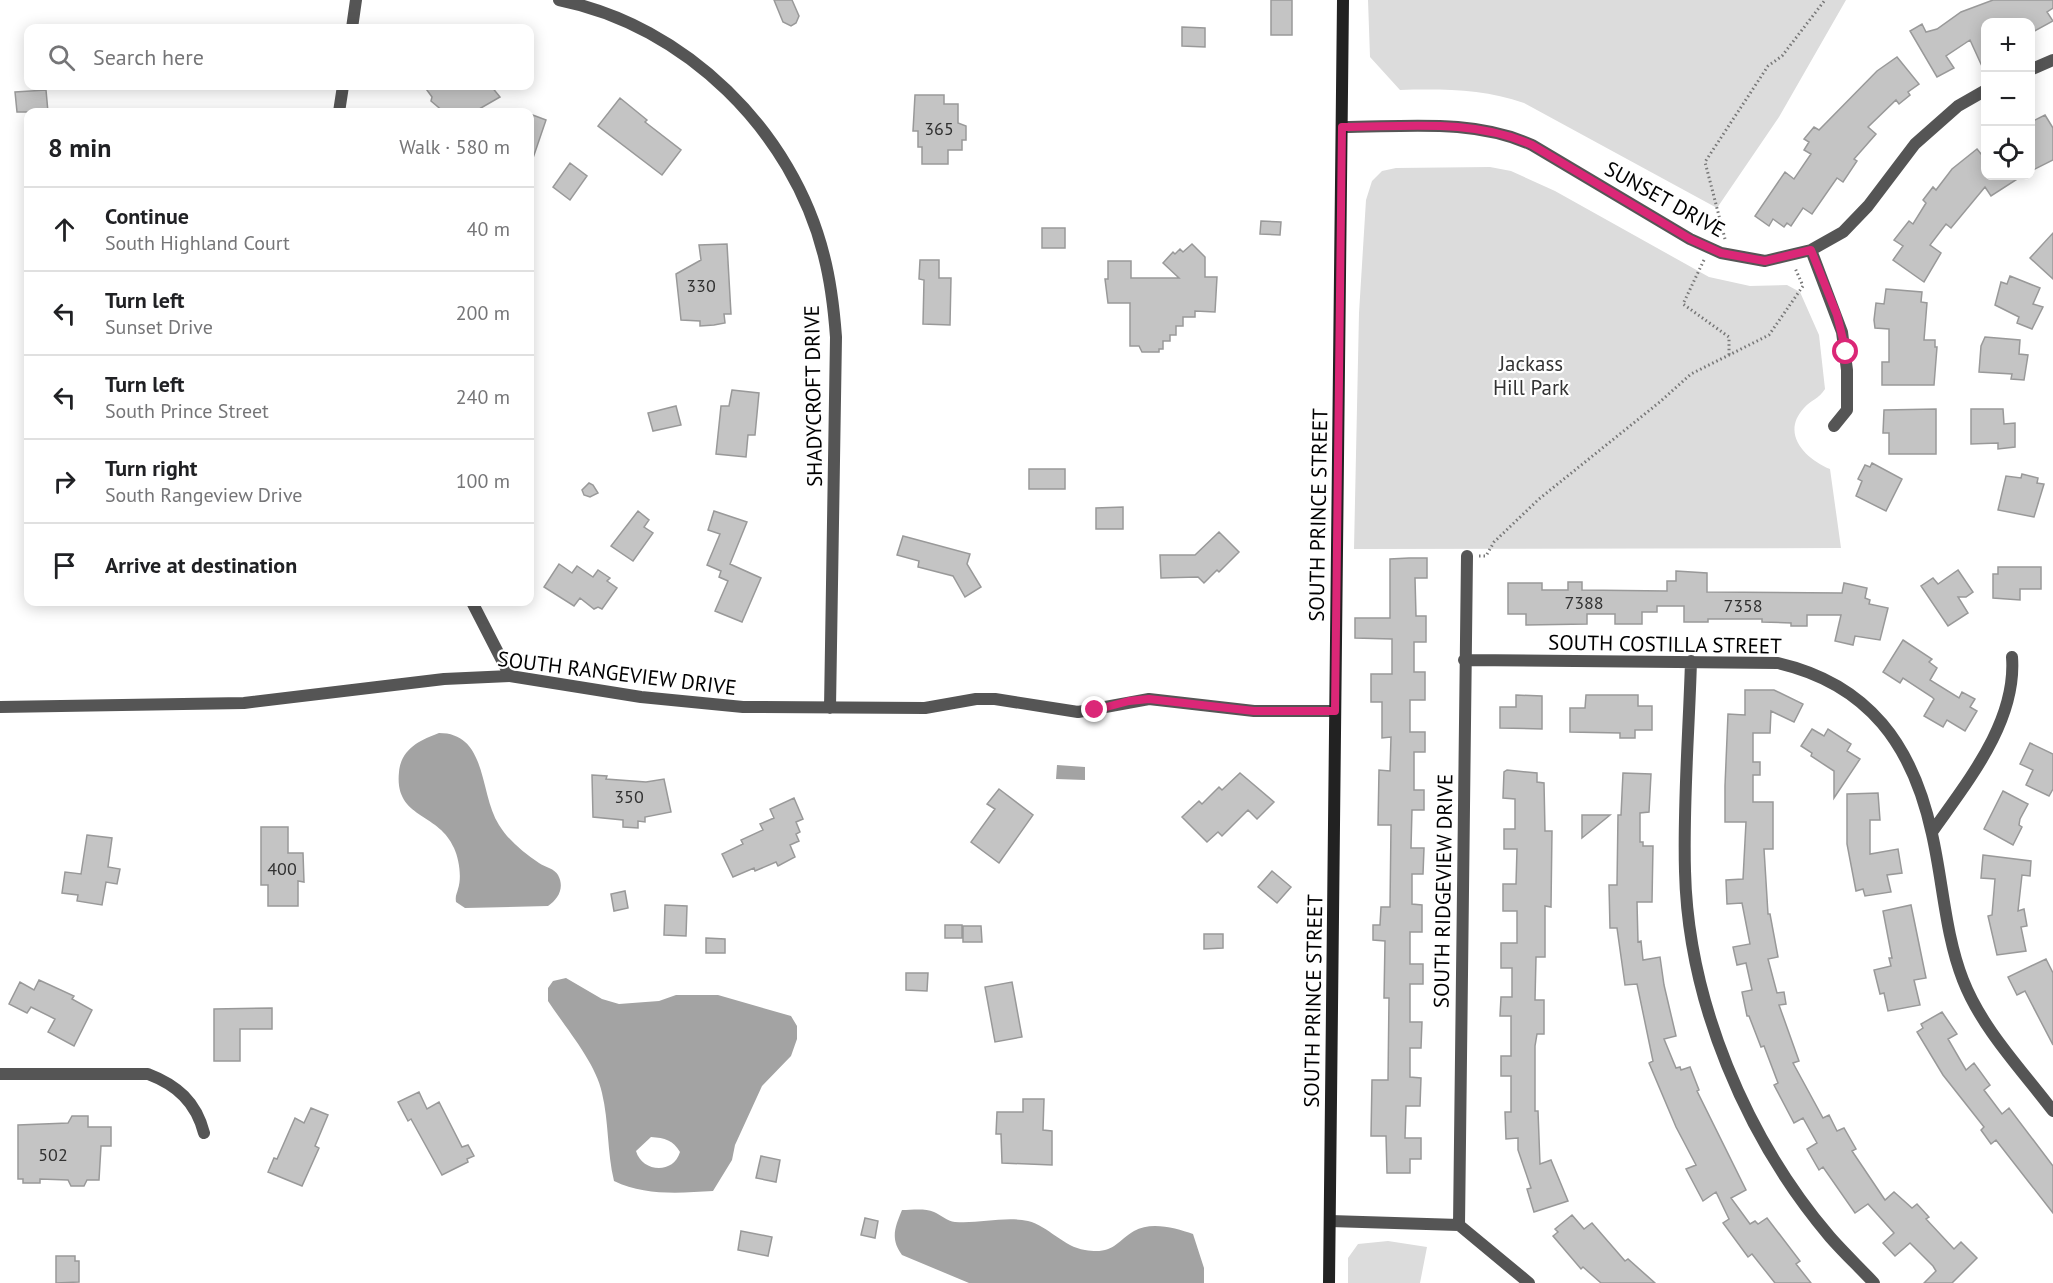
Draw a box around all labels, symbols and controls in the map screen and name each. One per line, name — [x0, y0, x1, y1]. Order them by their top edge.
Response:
map controls — [1981, 18, 2035, 180]
button: + — [1981, 18, 2035, 72]
search box — [24, 24, 534, 90]
icon: search — [45, 41, 78, 74]
text: Search here — [93, 43, 204, 71]
button: − — [1981, 72, 2035, 126]
house number: 365 — [924, 117, 954, 140]
button: locate — [1981, 126, 2035, 180]
text: 8 min — [48, 131, 111, 164]
text: Walk · 580 m — [399, 134, 510, 160]
street label: SUNSET DRIVE — [1600, 155, 1730, 243]
text: Continue — [105, 202, 189, 230]
icon: ahead — [48, 213, 81, 246]
text: 40 m — [467, 216, 510, 242]
text: South Highland Court — [105, 230, 290, 256]
house number: 330 — [686, 274, 716, 297]
text: Turn left — [105, 286, 185, 314]
icon: left — [48, 297, 81, 330]
text: 200 m — [456, 300, 510, 326]
street label: SHADYCROFT DRIVE — [798, 305, 828, 487]
text: Sunset Drive — [105, 314, 213, 340]
route start — [1832, 338, 1858, 364]
park label: Jackass Hill Park — [1493, 350, 1569, 401]
text: Turn left — [105, 370, 185, 398]
icon: left — [48, 381, 81, 414]
text: 240 m — [456, 384, 510, 410]
text: South Prince Street — [105, 398, 269, 424]
street label: SOUTH PRINCE STREET — [1303, 408, 1333, 622]
text: Turn right — [105, 454, 197, 482]
icon: right — [48, 465, 81, 498]
text: 100 m — [456, 468, 510, 494]
text: South Rangeview Drive — [105, 482, 303, 508]
icon: arrive — [48, 549, 81, 582]
text: Arrive at destination — [105, 551, 297, 579]
house number: 7388 — [1564, 591, 1604, 614]
house number: 7358 — [1723, 594, 1763, 617]
street label: SOUTH COSTILLA STREET — [1548, 628, 1782, 660]
street label: SOUTH RANGEVIEW DRIVE — [496, 645, 738, 701]
route end — [1081, 696, 1107, 722]
street label: SOUTH RIDGEVIEW DRIVE — [1427, 774, 1459, 1008]
house number: 350 — [614, 785, 644, 808]
house number: 400 — [267, 857, 297, 880]
street label: SOUTH PRINCE STREET — [1298, 894, 1328, 1108]
house number: 502 — [38, 1143, 68, 1166]

